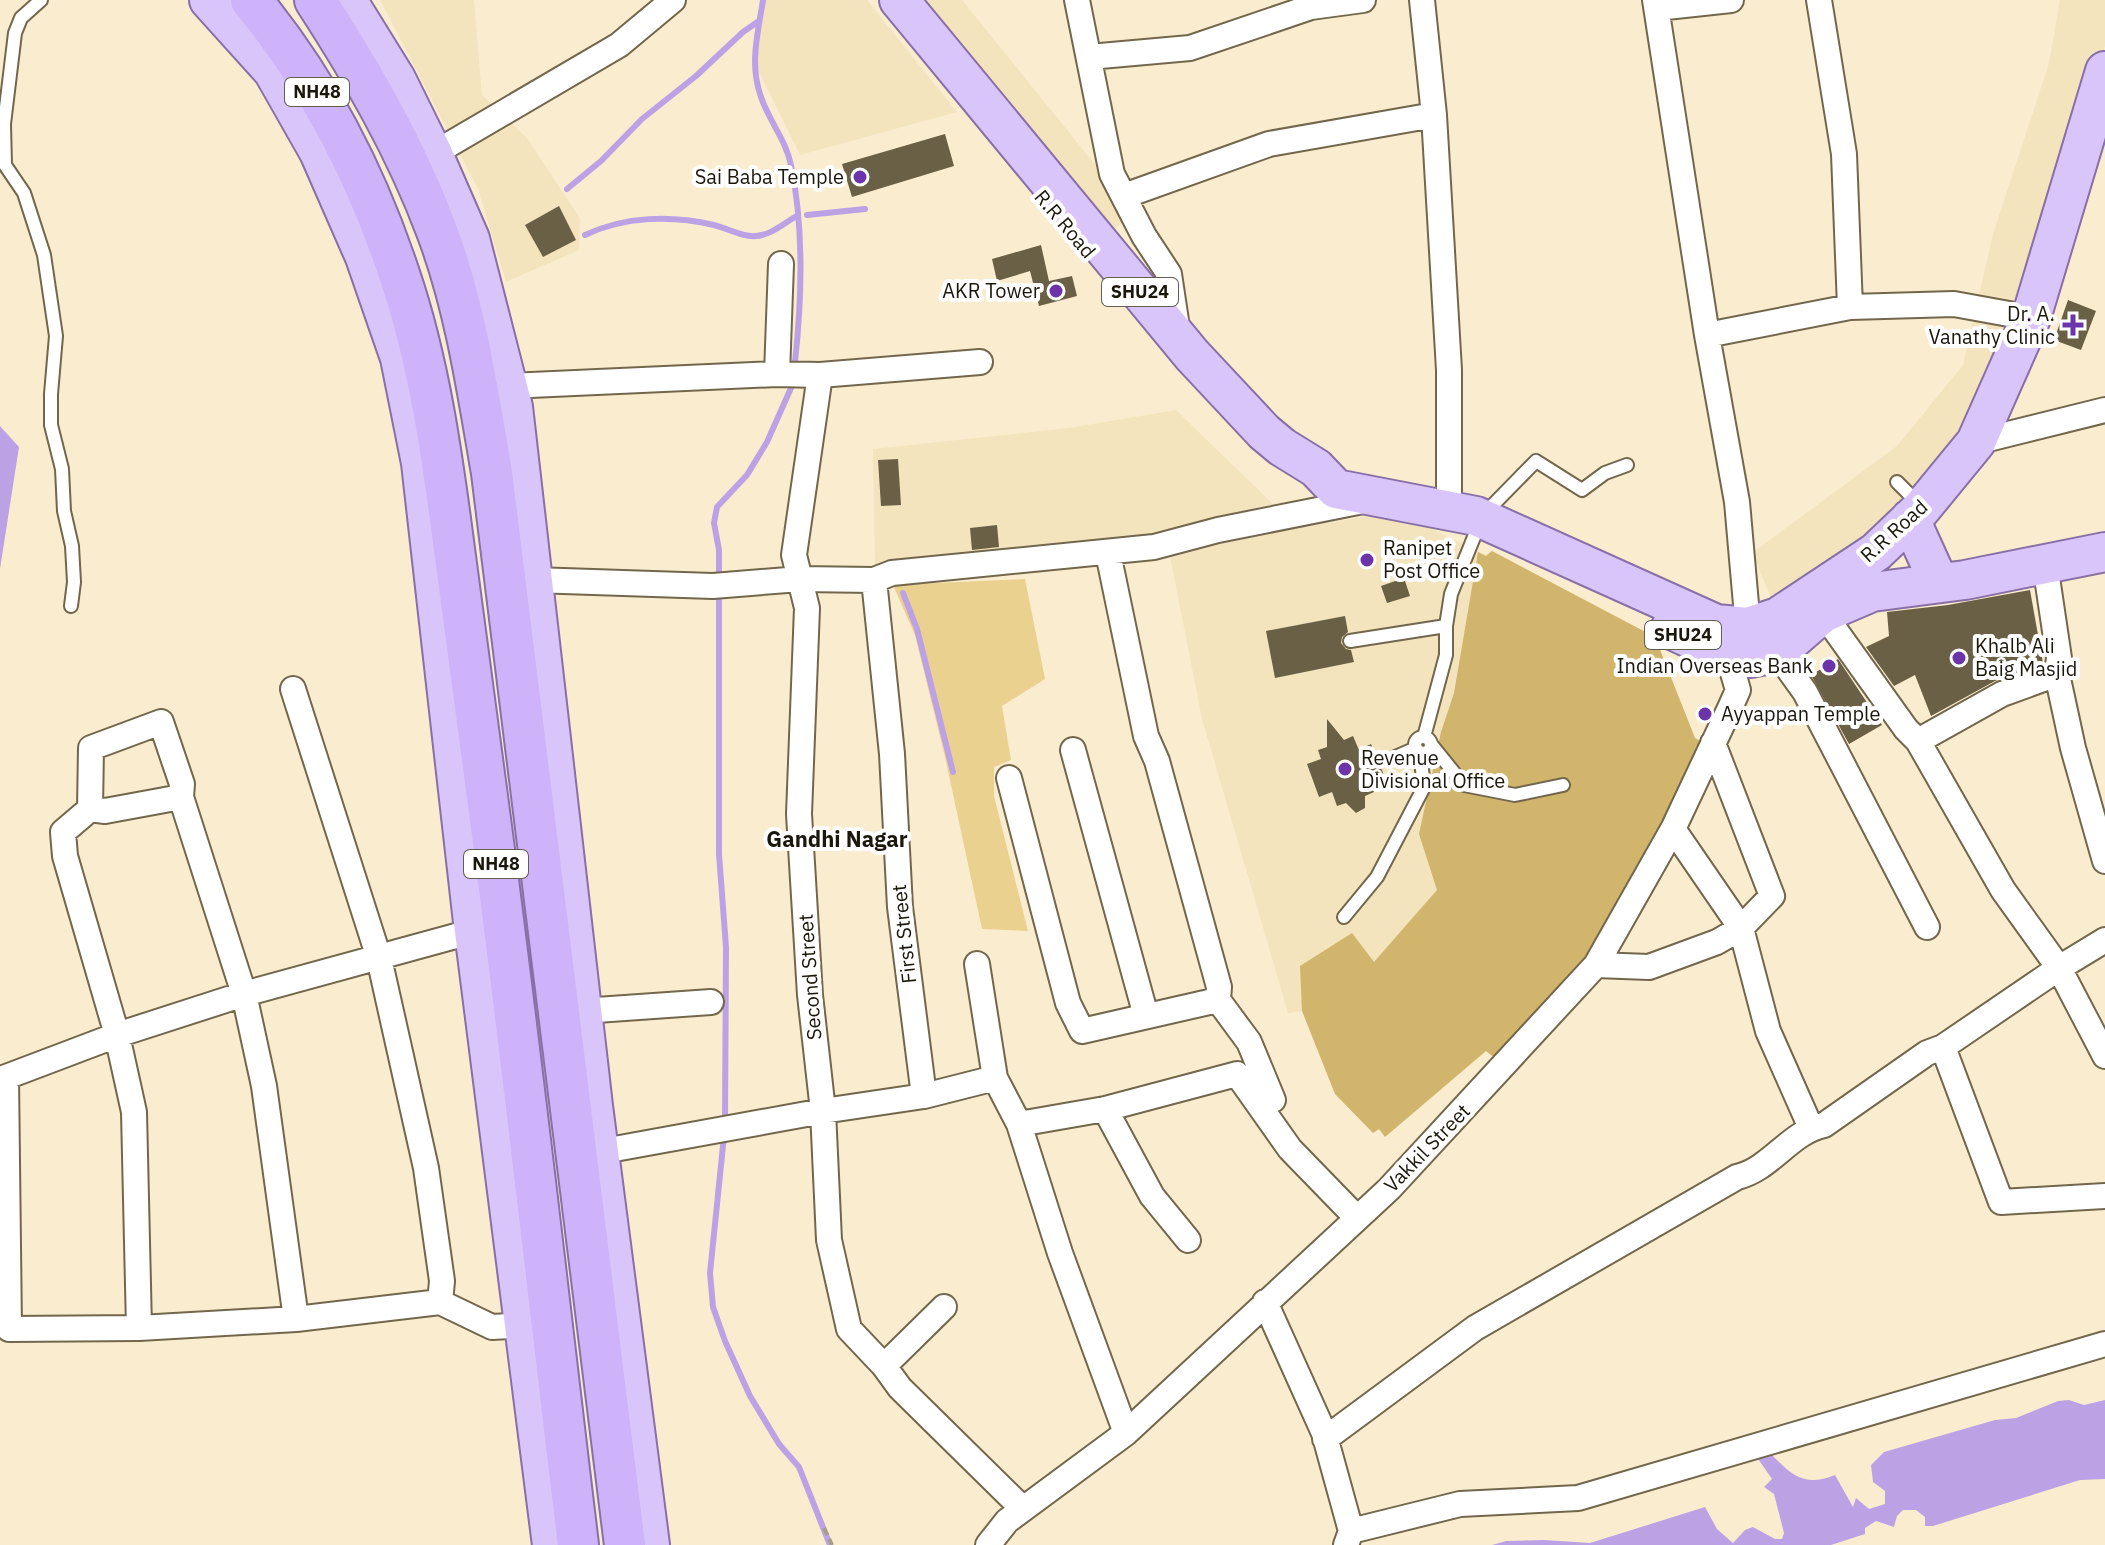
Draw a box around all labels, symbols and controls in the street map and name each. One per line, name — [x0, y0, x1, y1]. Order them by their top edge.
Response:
road number: NH48 — [285, 78, 349, 106]
place label: Sai Baba Temple — [695, 163, 844, 190]
marker: Sai Baba Temple — [851, 168, 869, 186]
street label: R.R Road — [1029, 184, 1102, 264]
place label: AKR Tower — [942, 277, 1040, 304]
road number: SHU24 — [1102, 278, 1178, 306]
marker: AKR Tower — [1047, 282, 1065, 300]
place label: Dr. A. Vanathy Clinic — [1929, 300, 2055, 350]
marker: Dr. A. Vanathy Clinic — [2062, 314, 2084, 336]
street label: R.R Road — [1854, 493, 1933, 568]
place label: Ranipet Post Office — [1383, 534, 1480, 584]
marker: Ranipet Post Office — [1358, 551, 1376, 569]
road number: SHU24 — [1645, 621, 1721, 649]
place label: Khalb Ali Baig Masjid — [1975, 632, 2077, 682]
marker: Khalb Ali Baig Masjid — [1950, 649, 1968, 667]
place label: Indian Overseas Bank — [1617, 652, 1813, 679]
marker: Indian Overseas Bank — [1820, 657, 1838, 675]
place label: Ayyappan Temple — [1721, 700, 1880, 727]
marker: Ayyappan Temple — [1696, 705, 1714, 723]
place label: Revenue Divisional Office — [1361, 744, 1505, 794]
marker: Revenue Divisional Office — [1336, 760, 1354, 778]
district label: Gandhi Nagar — [766, 824, 908, 853]
road number: NH48 — [464, 850, 528, 878]
street label: First Street — [885, 883, 922, 985]
street label: Second Street — [792, 913, 827, 1041]
street label: Vakkil Street — [1378, 1097, 1476, 1198]

